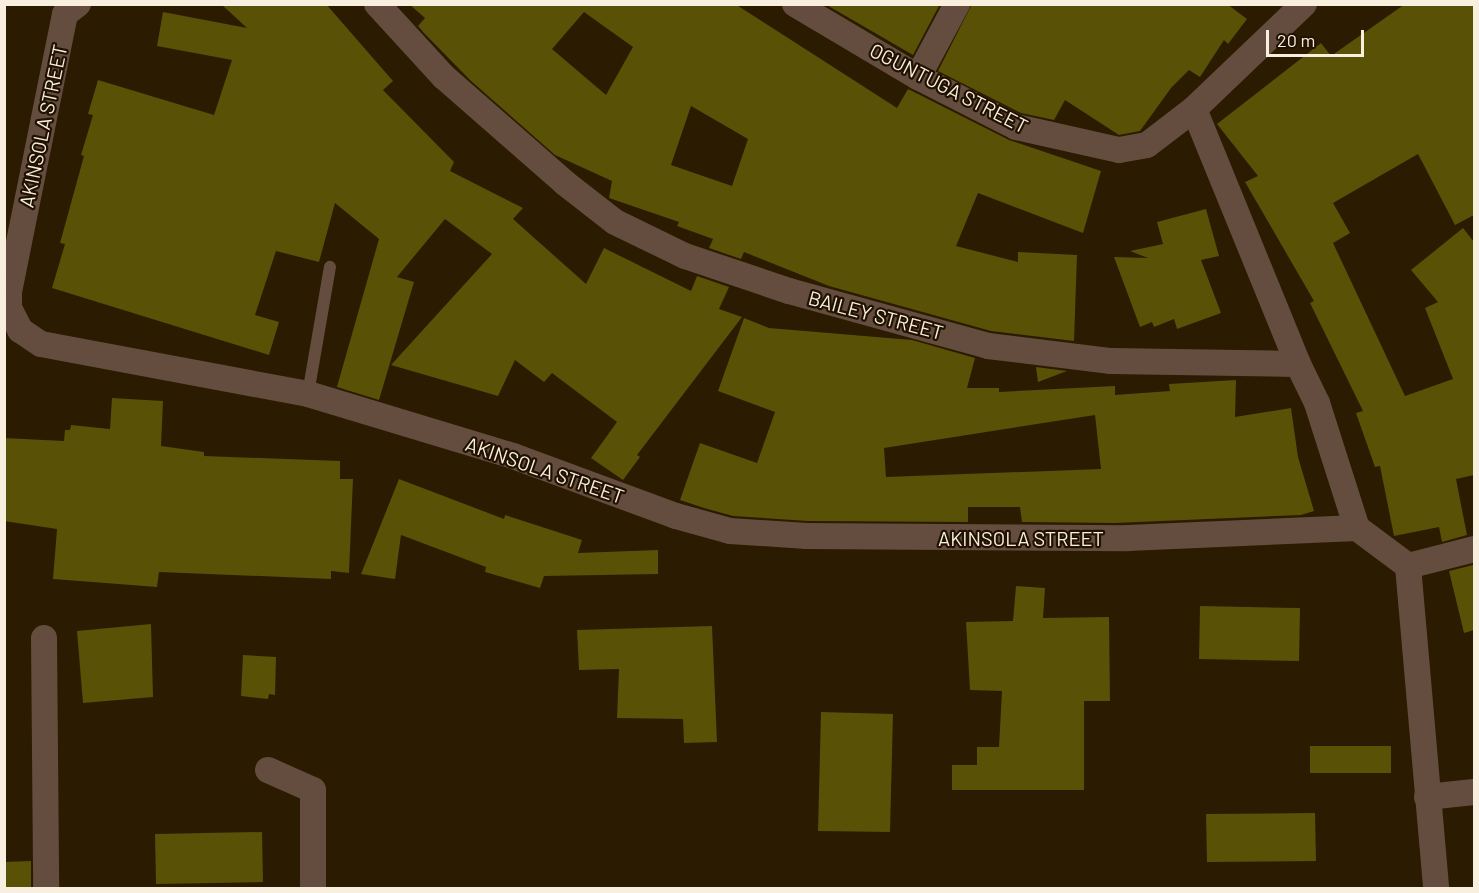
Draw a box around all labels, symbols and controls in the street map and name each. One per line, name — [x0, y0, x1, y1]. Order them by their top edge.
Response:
scale bar — [1269, 18, 1366, 56]
text: 20 m — [1277, 29, 1315, 51]
street label: OGUNTUGA STREET — [866, 38, 1032, 138]
street label: AKINSOLA STREET — [14, 42, 72, 210]
street label: BAILEY STREET — [806, 285, 946, 345]
street label: AKINSOLA STREET — [463, 432, 627, 508]
street label: AKINSOLA STREET — [938, 526, 1104, 550]

